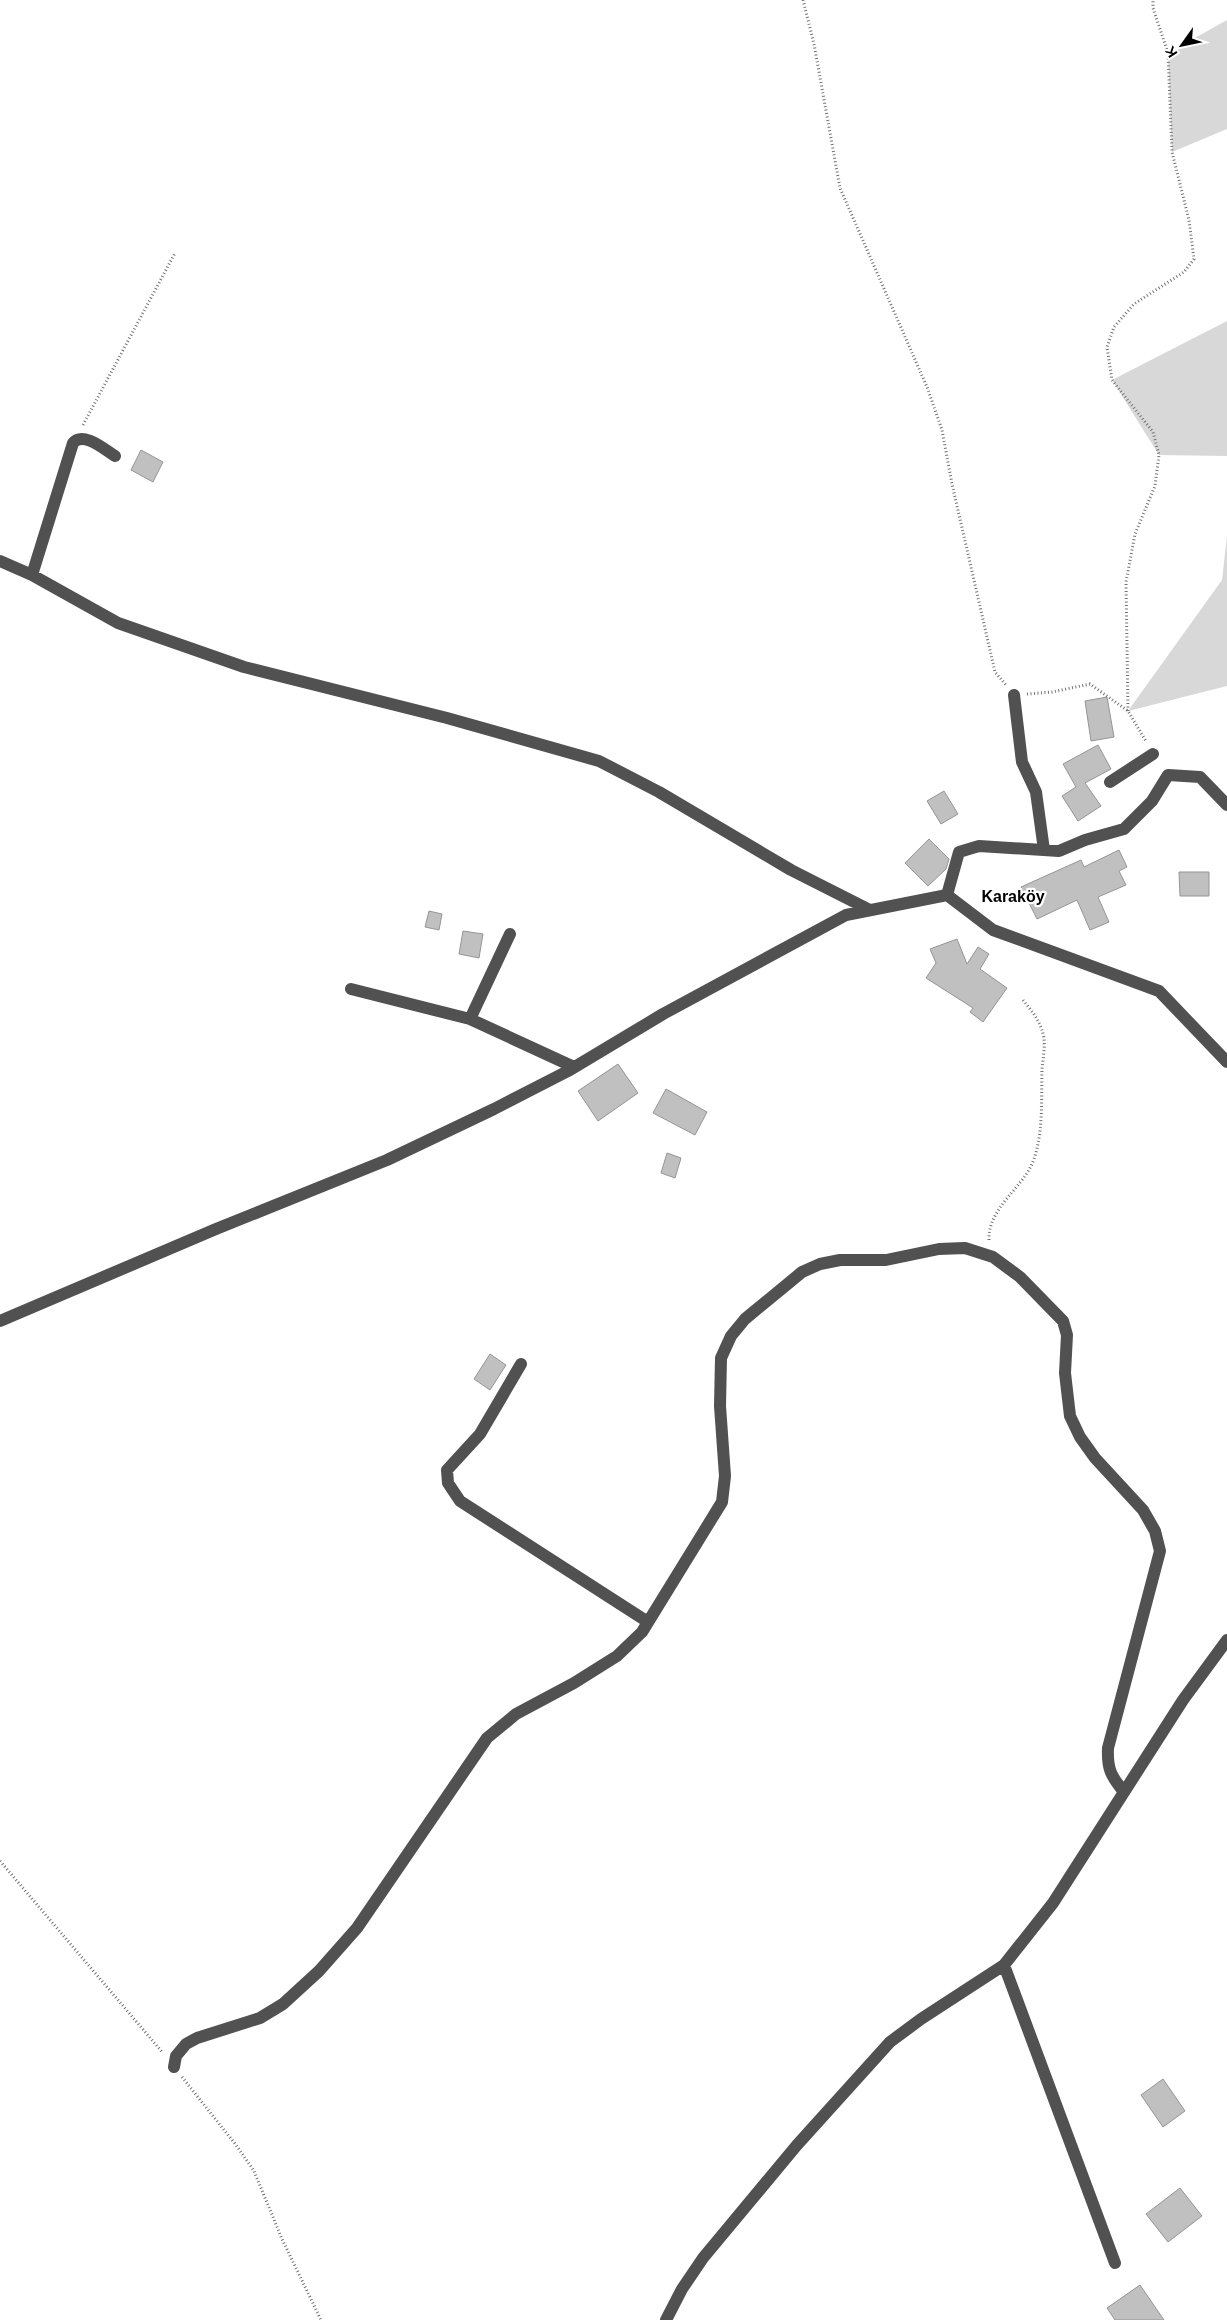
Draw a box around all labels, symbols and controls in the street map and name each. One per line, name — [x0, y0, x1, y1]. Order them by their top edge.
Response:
north arrow — [1157, 20, 1207, 70]
text: K — [1162, 43, 1181, 61]
district label: Karaköy — [981, 888, 1045, 905]

